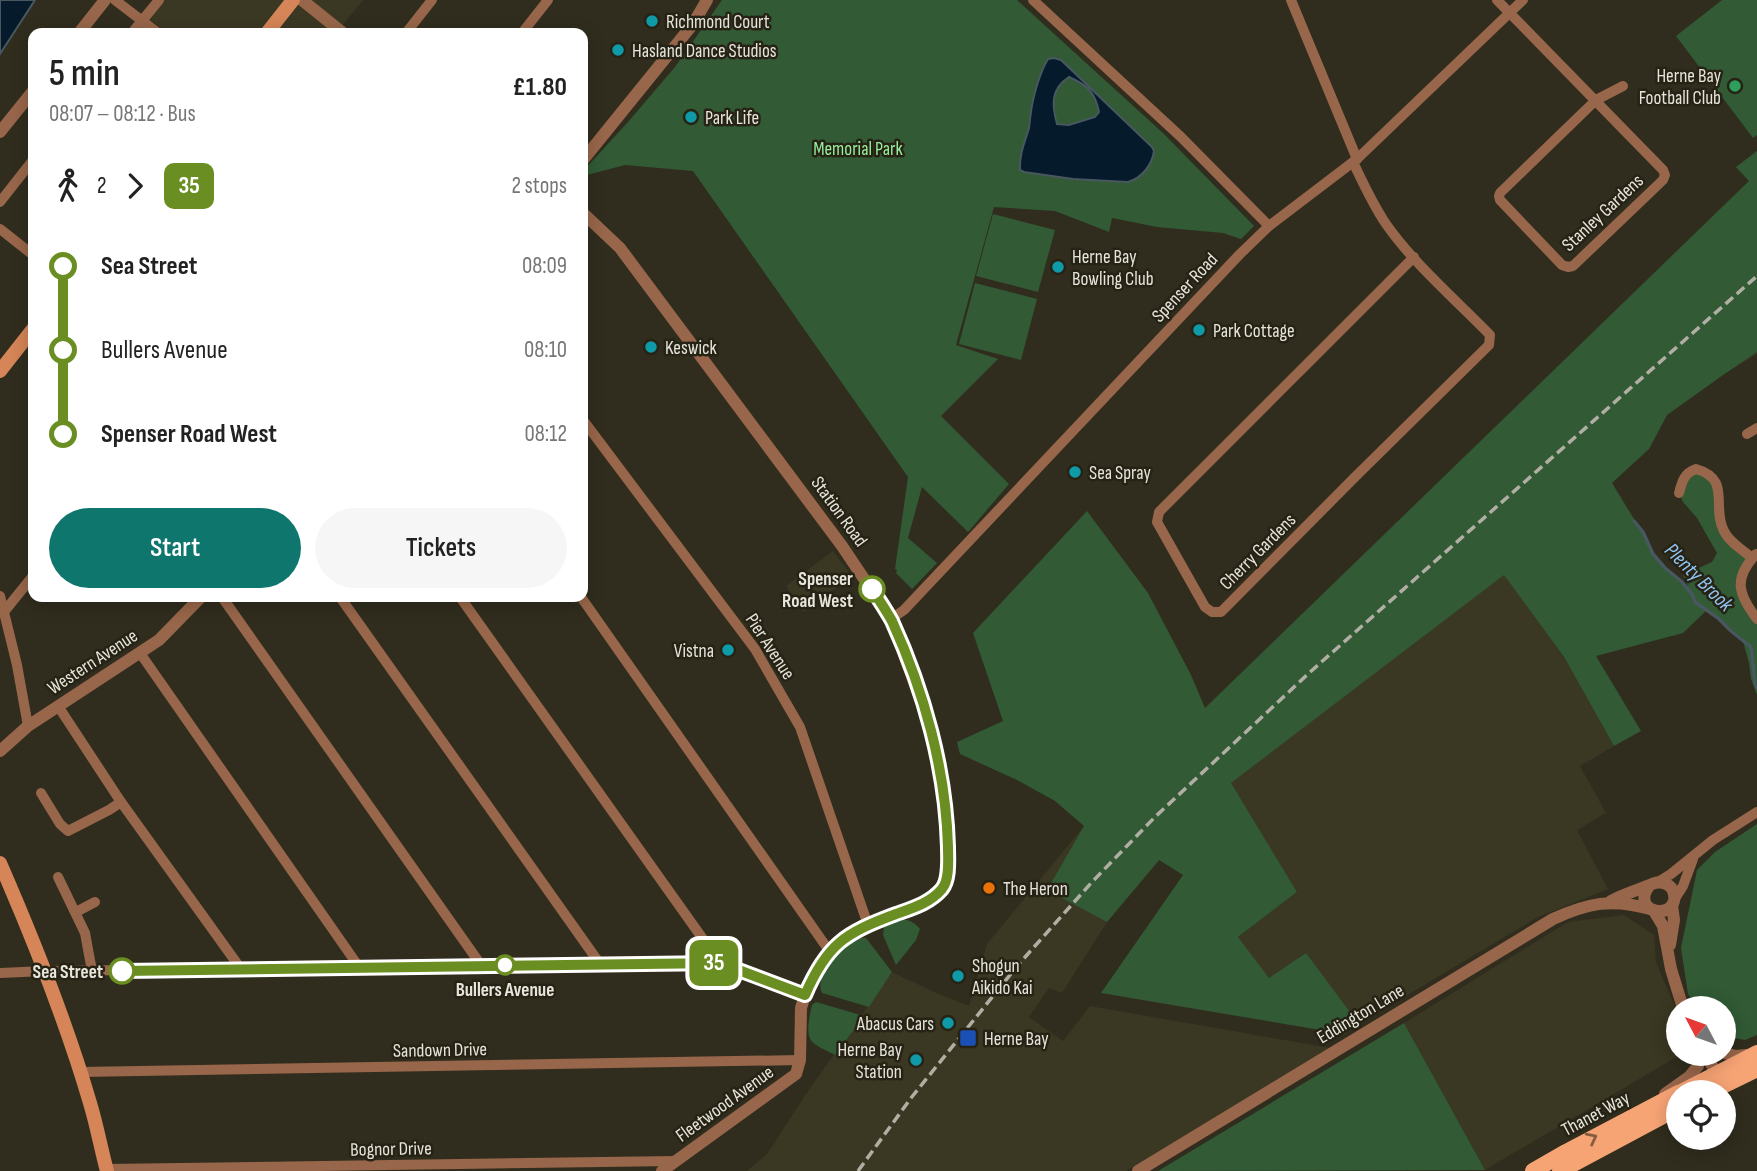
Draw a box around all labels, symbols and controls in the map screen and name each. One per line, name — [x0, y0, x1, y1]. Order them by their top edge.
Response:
place label: Richmond Court — [666, 11, 770, 34]
marker: Richmond Court — [644, 13, 660, 29]
place label: Hasland Dance Studios — [632, 40, 777, 63]
marker: Hasland Dance Studios — [610, 42, 626, 58]
text: 5 min — [49, 51, 120, 96]
place label: Herne Bay Football Club — [1639, 65, 1722, 110]
text: £1.80 — [512, 72, 567, 103]
marker: Herne Bay Football Club — [1727, 78, 1743, 94]
text: 08:07 – 08:12 · Bus — [49, 100, 196, 128]
place label: Park Life — [705, 107, 759, 130]
marker: Park Life — [683, 109, 699, 125]
park label: Memorial Park — [813, 138, 904, 161]
icon: walk — [49, 167, 87, 205]
icon: forward — [116, 167, 154, 205]
street label: Stanley Gardens — [1557, 169, 1649, 257]
text: 35 — [178, 171, 200, 200]
text: 2 — [97, 172, 106, 200]
text: 2 stops — [511, 172, 567, 200]
place label: Herne Bay Bowling Club — [1072, 246, 1154, 291]
street label: Spenser Road — [1147, 249, 1223, 327]
text: Sea Street — [101, 251, 197, 282]
text: 08:09 — [522, 252, 567, 280]
marker: Herne Bay Bowling Club — [1050, 259, 1066, 275]
place label: Park Cottage — [1213, 320, 1295, 343]
marker: Park Cottage — [1191, 322, 1207, 338]
text: Bullers Avenue — [101, 335, 228, 366]
text: 08:10 — [524, 336, 567, 364]
place label: Keswick — [665, 337, 718, 360]
marker: Keswick — [643, 339, 659, 355]
text: Spenser Road West — [101, 419, 277, 450]
text: 08:12 — [525, 420, 567, 448]
place label: Sea Spray — [1089, 462, 1151, 485]
marker: Sea Spray — [1067, 464, 1083, 480]
street label: Station Road — [806, 472, 872, 551]
button: Start — [49, 508, 301, 588]
button: Tickets — [315, 508, 567, 588]
street label: Cherry Gardens — [1215, 509, 1301, 595]
water label: Plenty Brook — [1659, 538, 1739, 618]
place label: Spenser Road West — [782, 568, 853, 613]
marker: Spenser Road West — [859, 576, 885, 602]
street label: Pier Avenue — [740, 609, 800, 684]
street label: Western Avenue — [43, 625, 142, 700]
place label: Vistna — [674, 640, 714, 663]
marker: Vistna — [720, 642, 736, 658]
place label: The Heron — [1003, 878, 1068, 901]
marker: The Heron — [981, 880, 997, 896]
line badge: 35 — [682, 940, 746, 986]
text: 35 — [703, 948, 725, 977]
marker: Bullers Avenue — [495, 955, 515, 975]
place label: Shogun Aikido Kai — [971, 955, 1033, 1000]
marker: Sea Street — [109, 958, 135, 984]
place label: Sea Street — [33, 961, 103, 984]
marker: Shogun Aikido Kai — [950, 968, 966, 984]
place label: Bullers Avenue — [456, 979, 554, 1002]
street label: Eddington Lane — [1313, 979, 1408, 1049]
north arrow — [1666, 996, 1736, 1066]
map controls — [1666, 996, 1736, 1150]
place label: Abacus Cars — [856, 1013, 934, 1036]
marker: Abacus Cars — [940, 1015, 956, 1031]
marker: Herne Bay — [958, 1028, 978, 1048]
place label: Herne Bay — [984, 1028, 1049, 1051]
street label: Sandown Drive — [393, 1038, 487, 1063]
place label: Herne Bay Station — [837, 1039, 903, 1084]
marker: Herne Bay Station — [908, 1052, 924, 1068]
street label: Fleetwood Avenue — [671, 1061, 778, 1147]
button: locate — [1666, 1080, 1736, 1150]
street label: Thanet Way — [1558, 1087, 1634, 1142]
one-way arrow — [1585, 1133, 1597, 1147]
street label: Bognor Drive — [350, 1137, 432, 1162]

